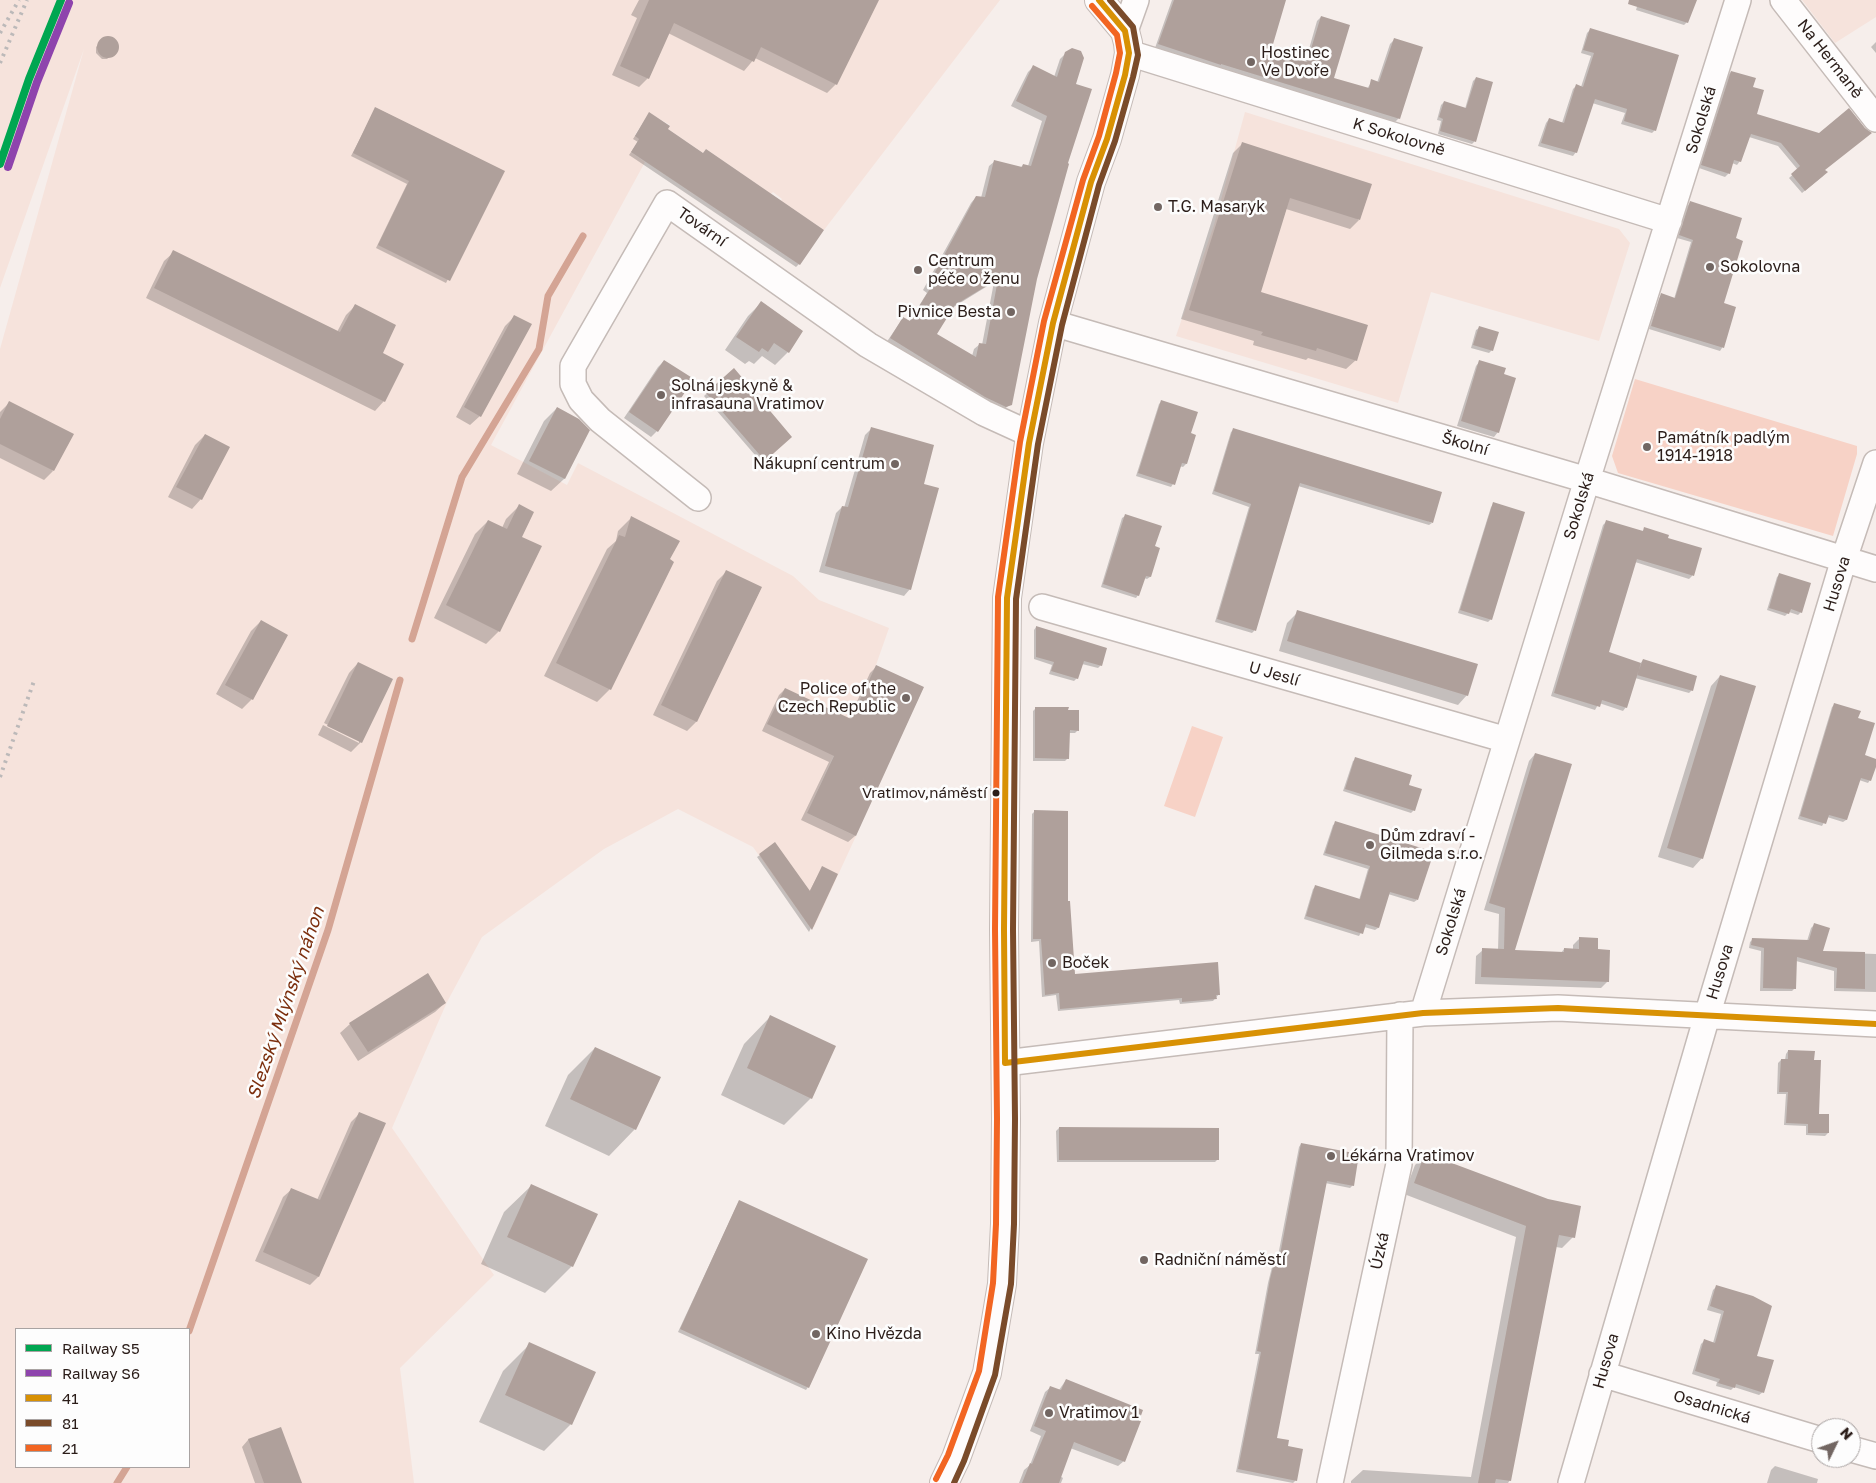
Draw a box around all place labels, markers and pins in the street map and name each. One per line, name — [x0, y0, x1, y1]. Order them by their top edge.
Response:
place label: Hostinec Ve Dvoře — [1261, 43, 1330, 81]
marker: Hostinec Ve Dvoře — [1245, 56, 1257, 68]
place label: T.G. Masaryk — [1168, 197, 1265, 217]
marker: T.G. Masaryk — [1152, 201, 1164, 213]
place label: Centrum péče o ženu — [928, 251, 1020, 289]
place label: Sokolovna — [1720, 257, 1800, 277]
marker: Sokolovna — [1704, 261, 1716, 273]
marker: Centrum péče o ženu — [912, 264, 924, 276]
place label: Pivnice Besta — [897, 302, 1001, 322]
marker: Pivnice Besta — [1005, 306, 1017, 318]
place label: Solná jeskyně & infrasauna Vratimov — [671, 376, 824, 414]
marker: Solná jeskyně & infrasauna Vratimov — [655, 389, 667, 401]
place label: Památník padlým 1914-1918 — [1657, 428, 1790, 466]
marker: Památník padlým 1914-1918 — [1641, 441, 1653, 453]
place label: Nákupní centrum — [753, 454, 885, 474]
marker: Nákupní centrum — [889, 458, 901, 470]
place label: Police of the Czech Republic — [778, 679, 896, 717]
marker: Police of the Czech Republic — [900, 692, 912, 704]
place label: Vratimov,náměstí — [862, 784, 987, 802]
marker: Vratimov,náměstí — [991, 788, 1001, 798]
place label: Dům zdraví - Gilmeda s.r.o. — [1380, 826, 1483, 864]
marker: Dům zdraví - Gilmeda s.r.o. — [1364, 839, 1376, 851]
place label: Boček — [1062, 953, 1109, 973]
marker: Boček — [1046, 957, 1058, 969]
place label: Lékárna Vratimov — [1341, 1146, 1474, 1166]
marker: Lékárna Vratimov — [1325, 1150, 1337, 1162]
place label: Radniční náměstí — [1154, 1250, 1286, 1270]
marker: Radniční náměstí — [1138, 1254, 1150, 1266]
place label: Kino Hvězda — [826, 1324, 922, 1344]
marker: Kino Hvězda — [810, 1328, 822, 1340]
place label: Vratimov 1 — [1059, 1403, 1139, 1423]
marker: Vratimov 1 — [1043, 1407, 1055, 1419]

